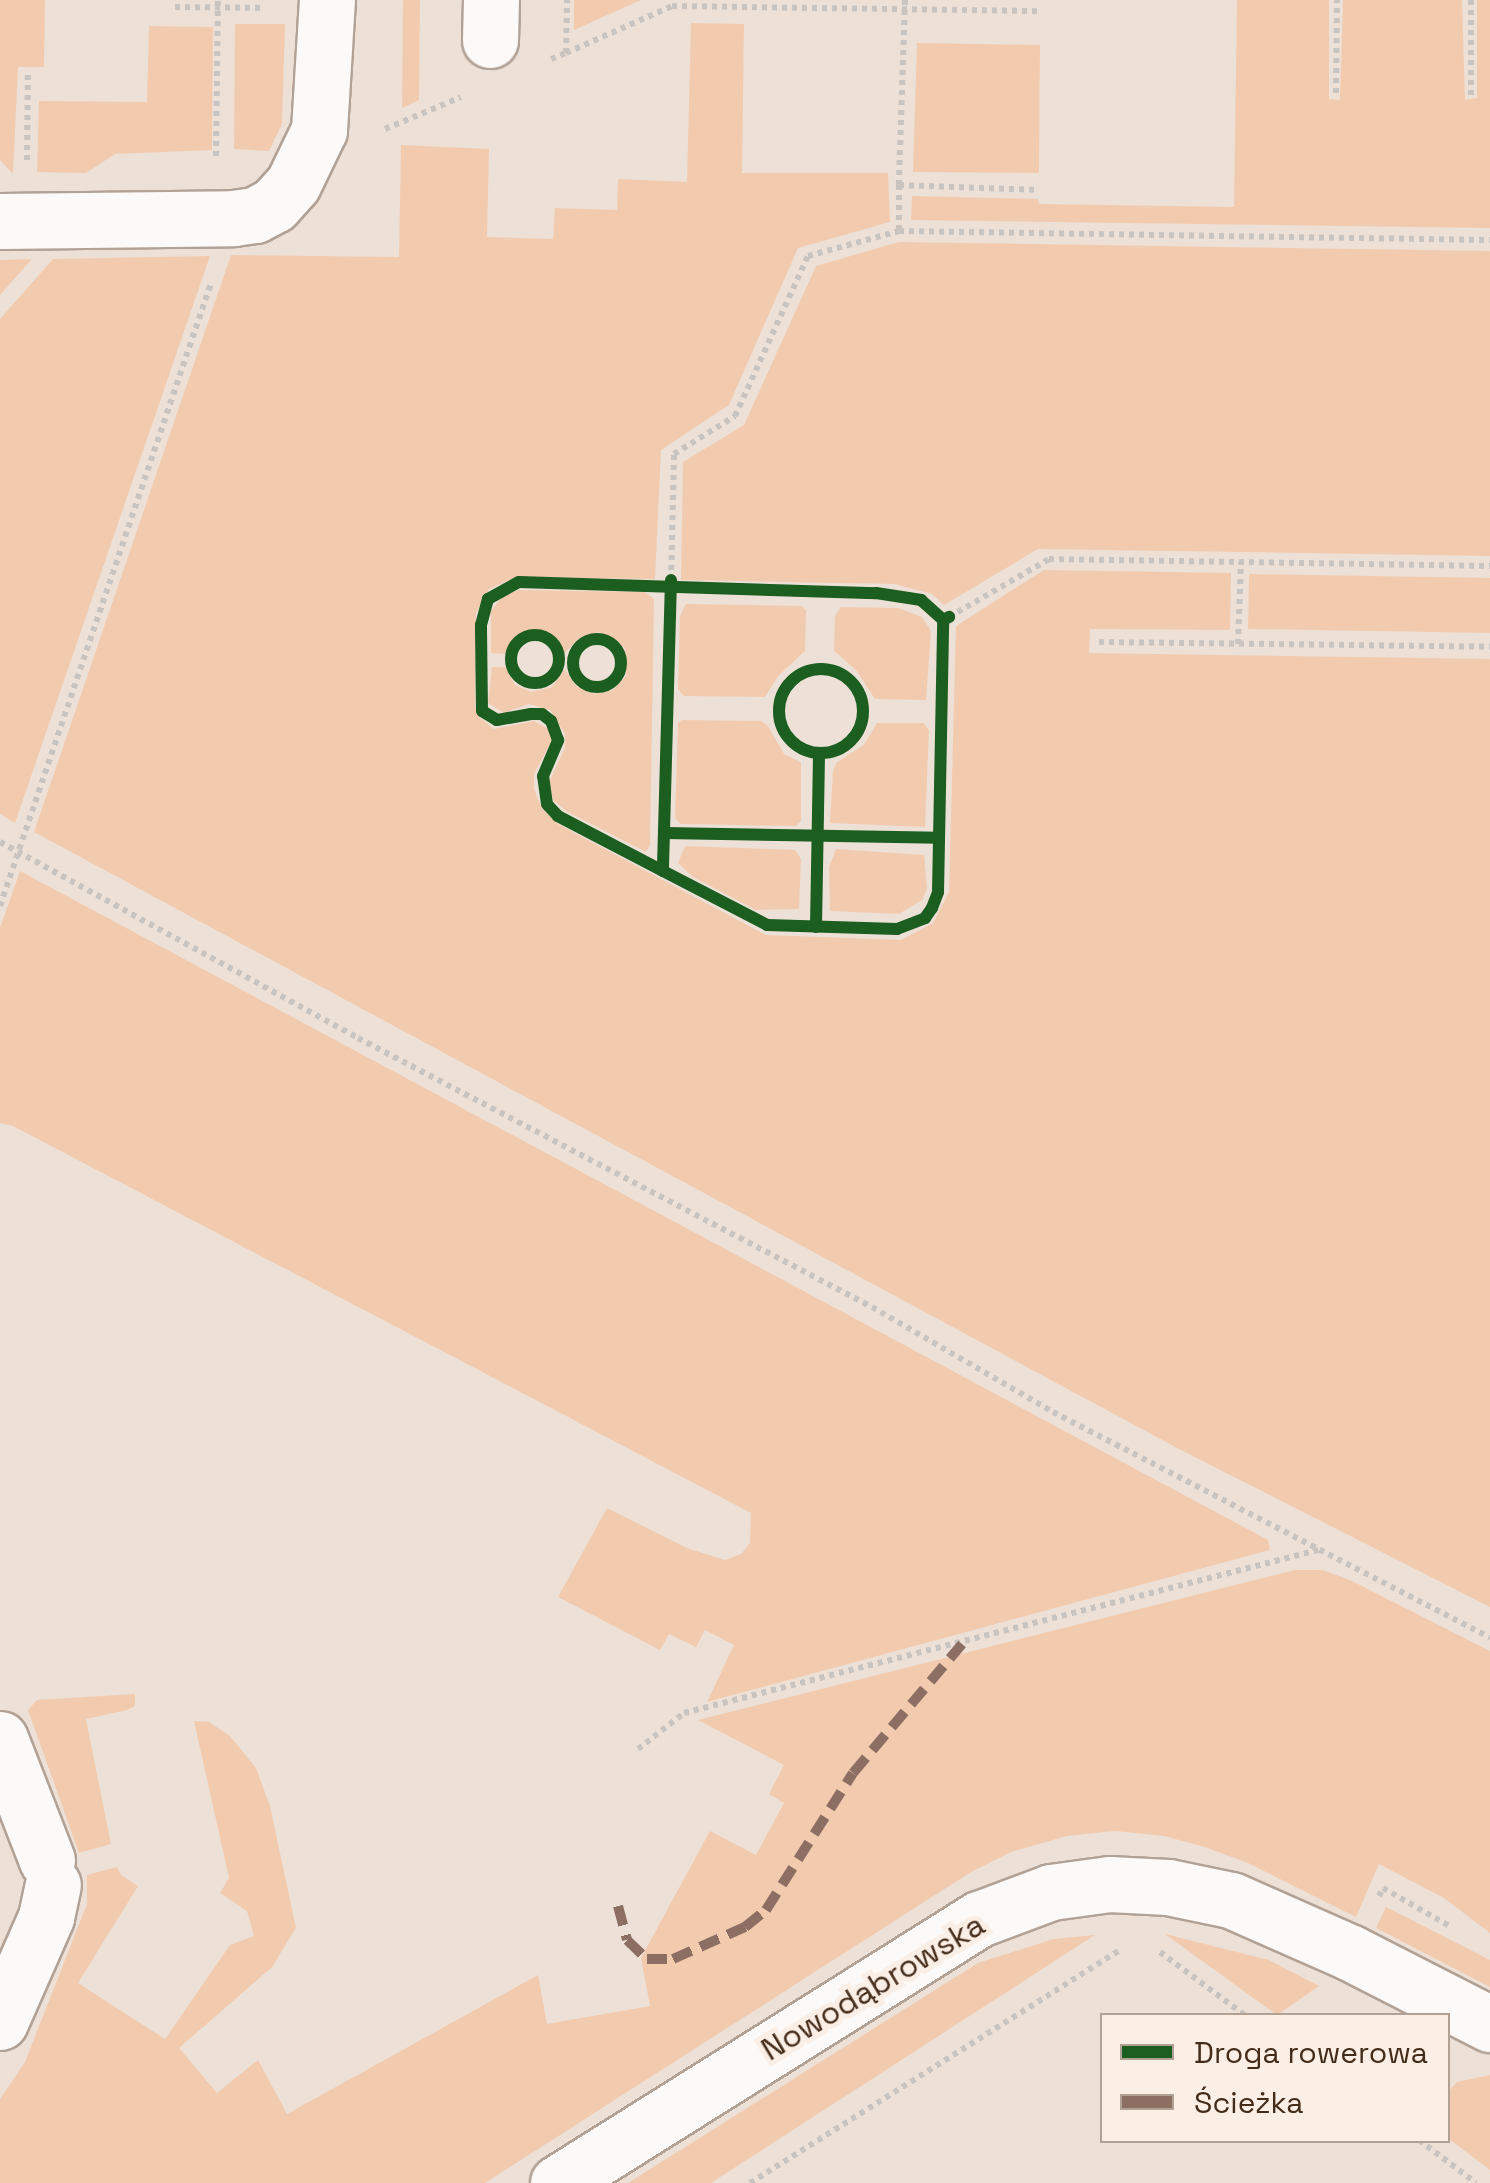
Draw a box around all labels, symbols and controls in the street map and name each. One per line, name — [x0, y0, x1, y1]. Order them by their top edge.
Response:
street label: Nowodąbrowska — [754, 1905, 992, 2069]
legend — [1100, 2013, 1450, 2143]
text: Droga rowerowa — [1194, 2033, 1428, 2072]
text: Ścieżka — [1194, 2083, 1304, 2122]

